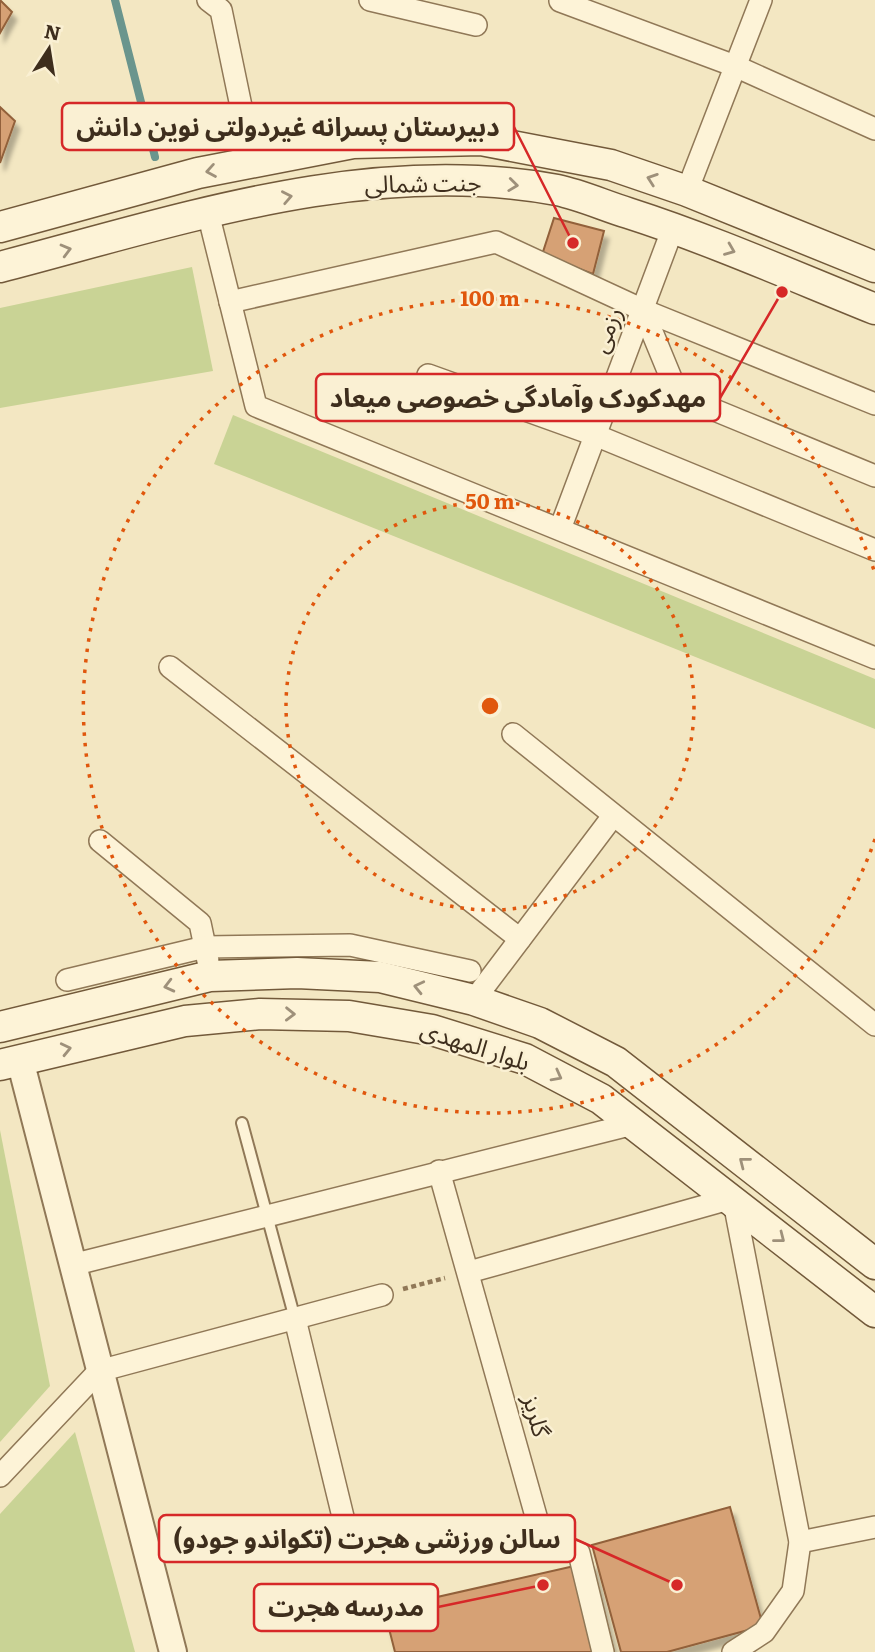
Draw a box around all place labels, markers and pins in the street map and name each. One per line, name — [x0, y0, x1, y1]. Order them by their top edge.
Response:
callout: دبیرستان پسرانه غیردولتی نوین دانش — [62, 103, 514, 150]
callout: مهدکودک وآمادگی خصوصی میعاد — [316, 374, 720, 421]
centre of rings — [478, 694, 502, 718]
callout: سالن ورزشی هجرت (تکواندو جودو) — [159, 1515, 575, 1562]
callout: مدرسه هجرت — [254, 1584, 438, 1631]

